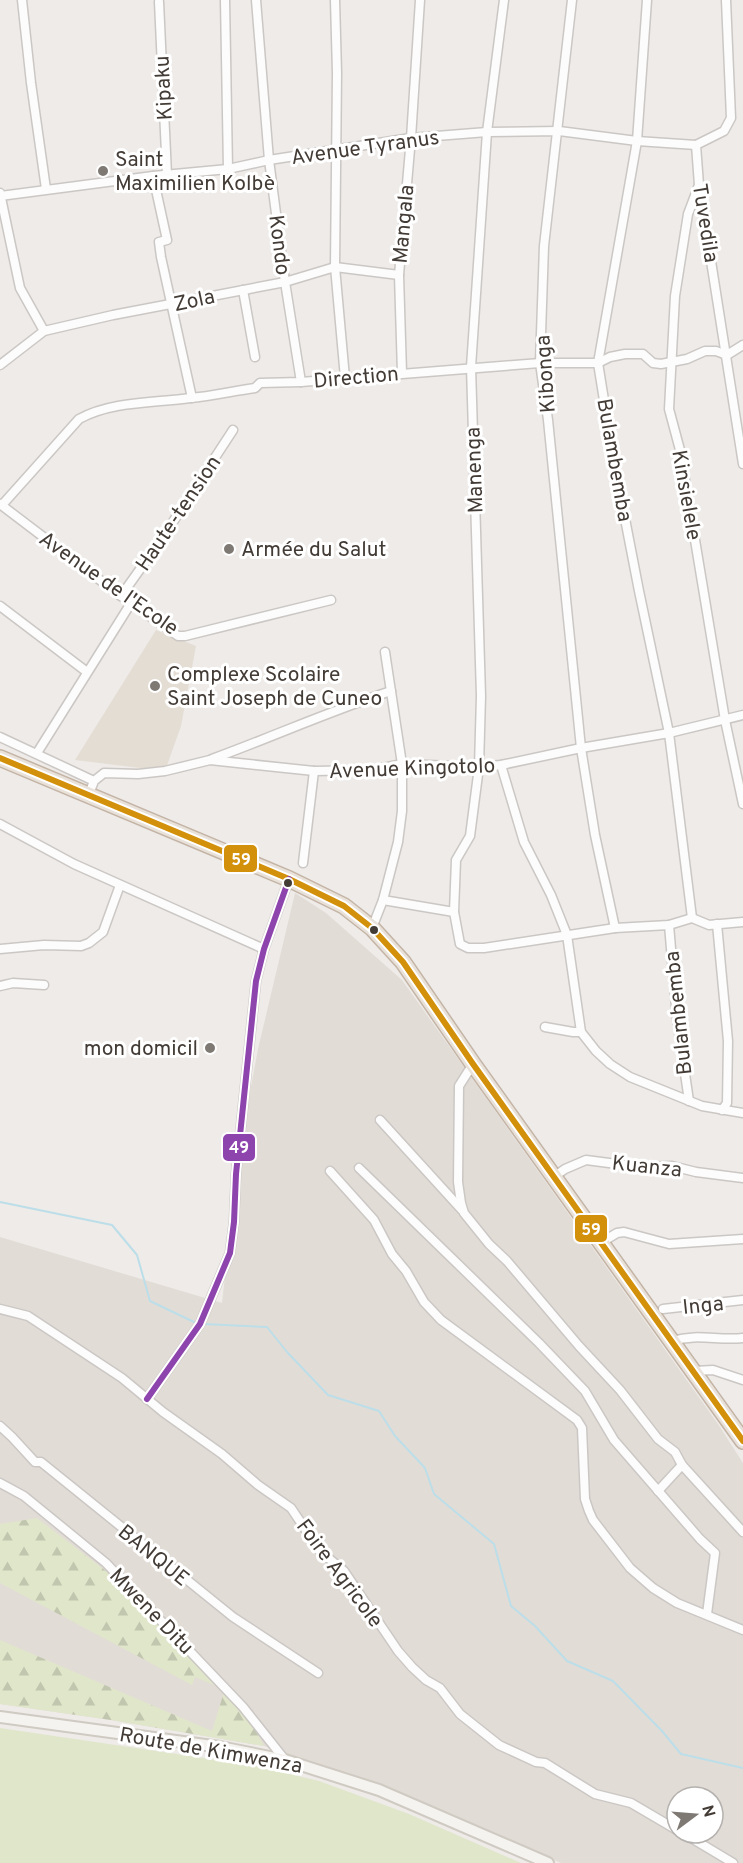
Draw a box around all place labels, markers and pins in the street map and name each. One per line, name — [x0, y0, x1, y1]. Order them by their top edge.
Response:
place label: Saint Maximilien Kolbè — [115, 147, 275, 198]
marker: Saint Maximilien Kolbè — [96, 164, 110, 178]
place label: Armée du Salut — [241, 537, 386, 564]
marker: Armée du Salut — [222, 542, 236, 556]
place label: Complexe Scolaire Saint Joseph de Cuneo — [167, 662, 382, 713]
marker: Complexe Scolaire Saint Joseph de Cuneo — [148, 679, 162, 693]
unlabelled marker — [282, 877, 294, 889]
unlabelled marker — [368, 924, 380, 936]
place label: mon domicil — [84, 1036, 198, 1063]
marker: mon domicil — [203, 1041, 217, 1055]

